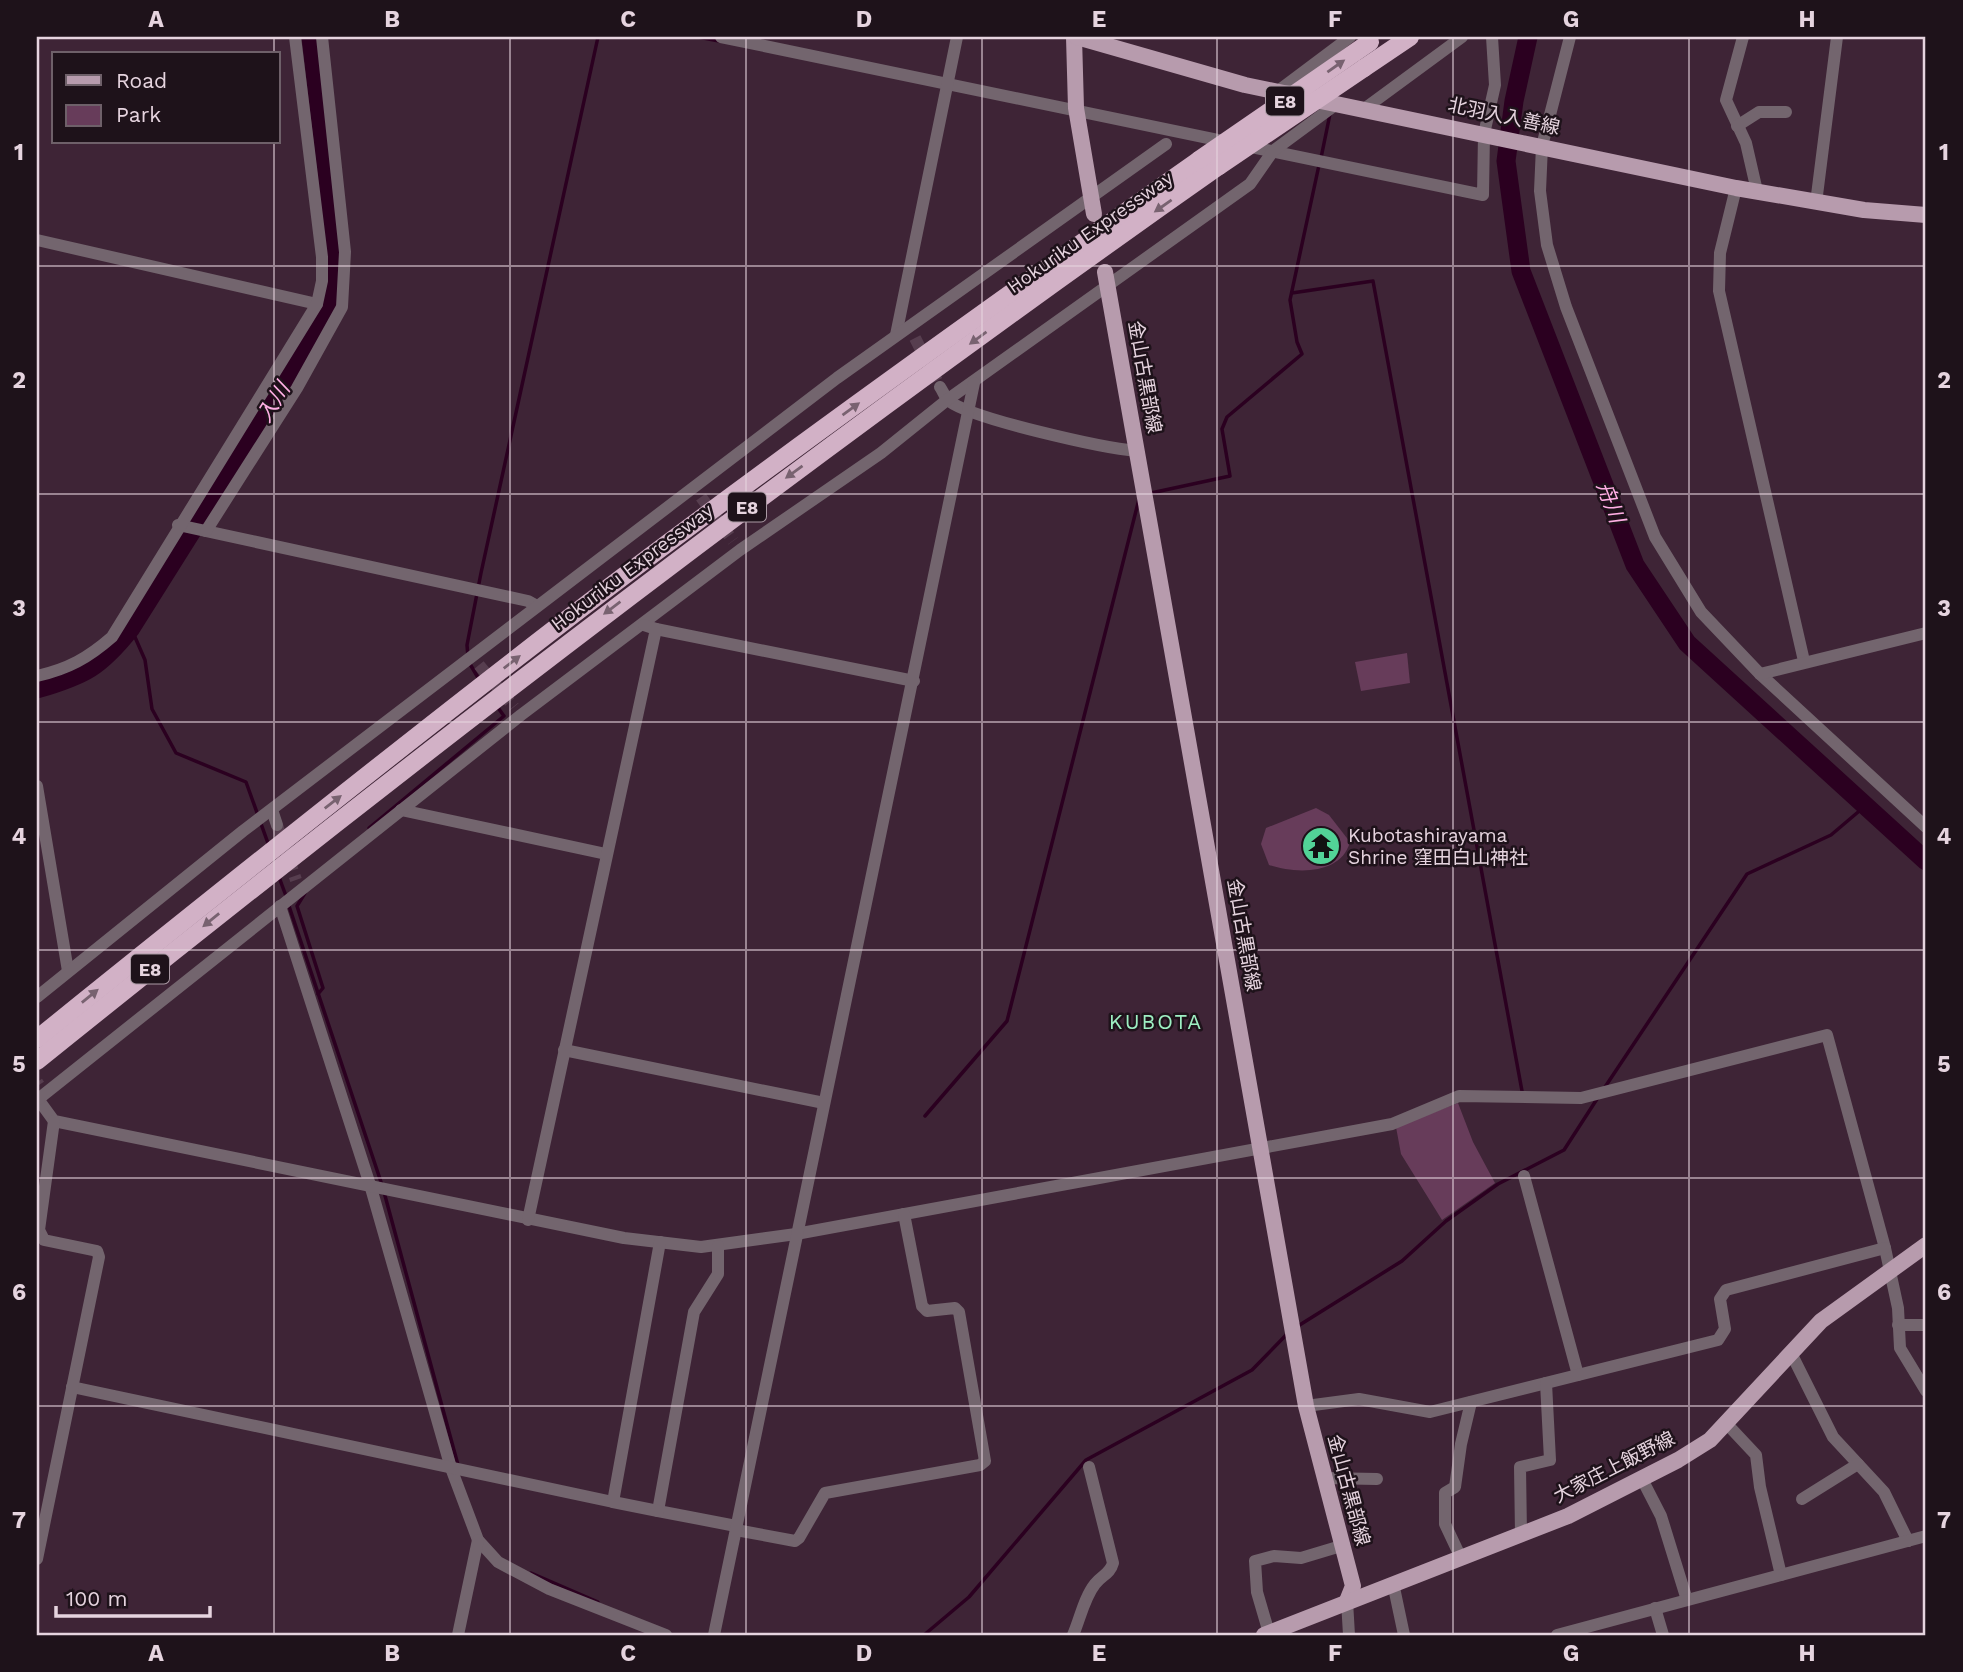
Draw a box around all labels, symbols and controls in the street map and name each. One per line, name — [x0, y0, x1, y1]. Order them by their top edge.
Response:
text: A — [148, 6, 164, 33]
text: B — [384, 6, 400, 33]
text: C — [620, 6, 636, 33]
text: D — [856, 6, 872, 33]
text: E — [1092, 6, 1106, 33]
text: F — [1328, 6, 1342, 33]
text: G — [1563, 6, 1579, 33]
text: H — [1798, 6, 1816, 33]
legend — [52, 52, 280, 144]
one-way arrow — [1327, 59, 1345, 73]
text: Road — [116, 68, 167, 93]
road number: E8 — [1266, 86, 1304, 116]
street label: 北羽入入善線 — [1446, 93, 1562, 139]
text: Park — [116, 102, 161, 127]
text: 1 — [14, 139, 24, 166]
text: 1 — [1939, 139, 1949, 166]
street label: Hokuriku Expressway — [1003, 166, 1178, 298]
one-way arrow — [1154, 199, 1172, 213]
street label: 金山古黒部線 — [1124, 319, 1166, 435]
one-way arrow — [969, 330, 987, 344]
text: 2 — [12, 367, 26, 394]
text: 2 — [1937, 367, 1951, 394]
water label: 入川 — [251, 376, 296, 426]
one-way arrow — [842, 402, 861, 416]
one-way arrow — [785, 465, 804, 479]
water label: 舟川 — [1592, 478, 1631, 528]
road number: E8 — [728, 492, 766, 522]
street label: Hokuriku Expressway — [546, 498, 718, 636]
text: 3 — [12, 595, 26, 622]
text: 3 — [1937, 595, 1951, 622]
one-way arrow — [603, 600, 621, 614]
one-way arrow — [503, 655, 521, 669]
one-way arrow — [323, 794, 341, 809]
text: 4 — [12, 823, 27, 850]
text: 4 — [1937, 823, 1952, 850]
place label: Kubotashirayama Shrine 窪田白山神社 — [1348, 824, 1528, 869]
temple icon: Kubotashirayama Shrine 窪田白山神社 — [1300, 825, 1342, 867]
street label: 金山古黒部線 — [1223, 877, 1265, 993]
one-way arrow — [203, 913, 221, 928]
road number: E8 — [131, 954, 169, 984]
one-way arrow — [81, 989, 98, 1004]
district label: KUBOTA — [1109, 1009, 1203, 1034]
text: 5 — [12, 1051, 26, 1078]
text: 5 — [1937, 1051, 1951, 1078]
text: 6 — [12, 1279, 26, 1306]
text: 6 — [1937, 1279, 1951, 1306]
street label: 大家庄上飯野線 — [1550, 1427, 1678, 1507]
street label: 金山古黒部線 — [1323, 1432, 1375, 1548]
text: 7 — [12, 1507, 26, 1534]
text: 7 — [1937, 1507, 1951, 1534]
scale bar — [56, 1574, 210, 1618]
text: 100 m — [66, 1586, 128, 1611]
text: A — [148, 1640, 164, 1667]
text: B — [384, 1640, 400, 1667]
text: C — [620, 1640, 636, 1667]
text: D — [856, 1640, 872, 1667]
text: E — [1092, 1640, 1106, 1667]
text: F — [1328, 1640, 1342, 1667]
text: G — [1563, 1640, 1579, 1667]
text: H — [1798, 1640, 1816, 1667]

